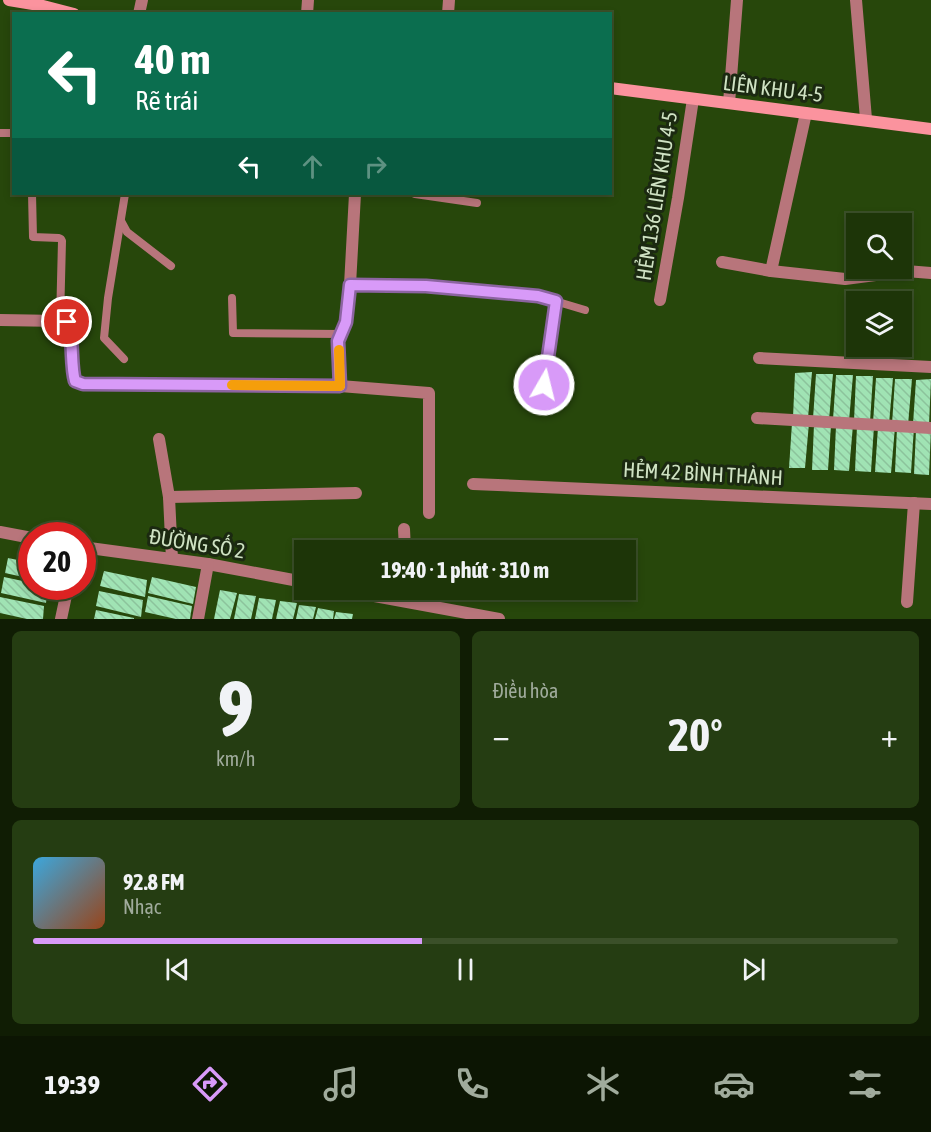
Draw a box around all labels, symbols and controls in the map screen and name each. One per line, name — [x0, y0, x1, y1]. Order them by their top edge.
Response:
text: 40 m — [135, 35, 210, 83]
icon: left — [36, 36, 114, 114]
street label: LIÊN KHU 4-5 — [722, 70, 824, 106]
text: Rẽ trái — [135, 85, 198, 116]
street label: HẺM 136 LIÊN KHU 4-5 — [631, 110, 681, 282]
icon: left — [233, 150, 266, 183]
icon: ahead — [296, 150, 329, 183]
icon: right — [359, 150, 392, 183]
map controls — [846, 213, 912, 357]
button: search — [846, 213, 912, 279]
button: layers — [846, 291, 912, 357]
pin — [41, 296, 92, 347]
icon: arrive — [50, 305, 83, 338]
position arrow — [512, 353, 576, 417]
street label: HẺM 42 BÌNH THÀNH — [623, 457, 783, 489]
speed limit sign: 20 — [18, 522, 96, 600]
street label: ĐƯỜNG SỐ 2 — [148, 523, 247, 562]
text: 19:40 · 1 phút · 310 m — [381, 557, 549, 583]
text: 9 — [217, 663, 254, 753]
text: Điều hòa — [493, 679, 558, 702]
text: 20° — [668, 709, 723, 761]
text: − — [493, 716, 510, 754]
text: + — [881, 716, 898, 754]
text: km/h — [216, 747, 256, 770]
text: 92.8 FM — [123, 869, 185, 895]
text: Nhạc — [123, 895, 161, 918]
icon: previous — [161, 953, 194, 986]
icon: pause — [449, 953, 482, 986]
icon: next — [737, 953, 770, 986]
icon: directions — [189, 1063, 231, 1105]
icon: music — [320, 1063, 362, 1105]
icon: phone — [451, 1063, 493, 1105]
icon: climate — [582, 1063, 624, 1105]
icon: car — [713, 1063, 755, 1105]
icon: filters — [844, 1063, 886, 1105]
text: 19:39 — [45, 1069, 100, 1100]

